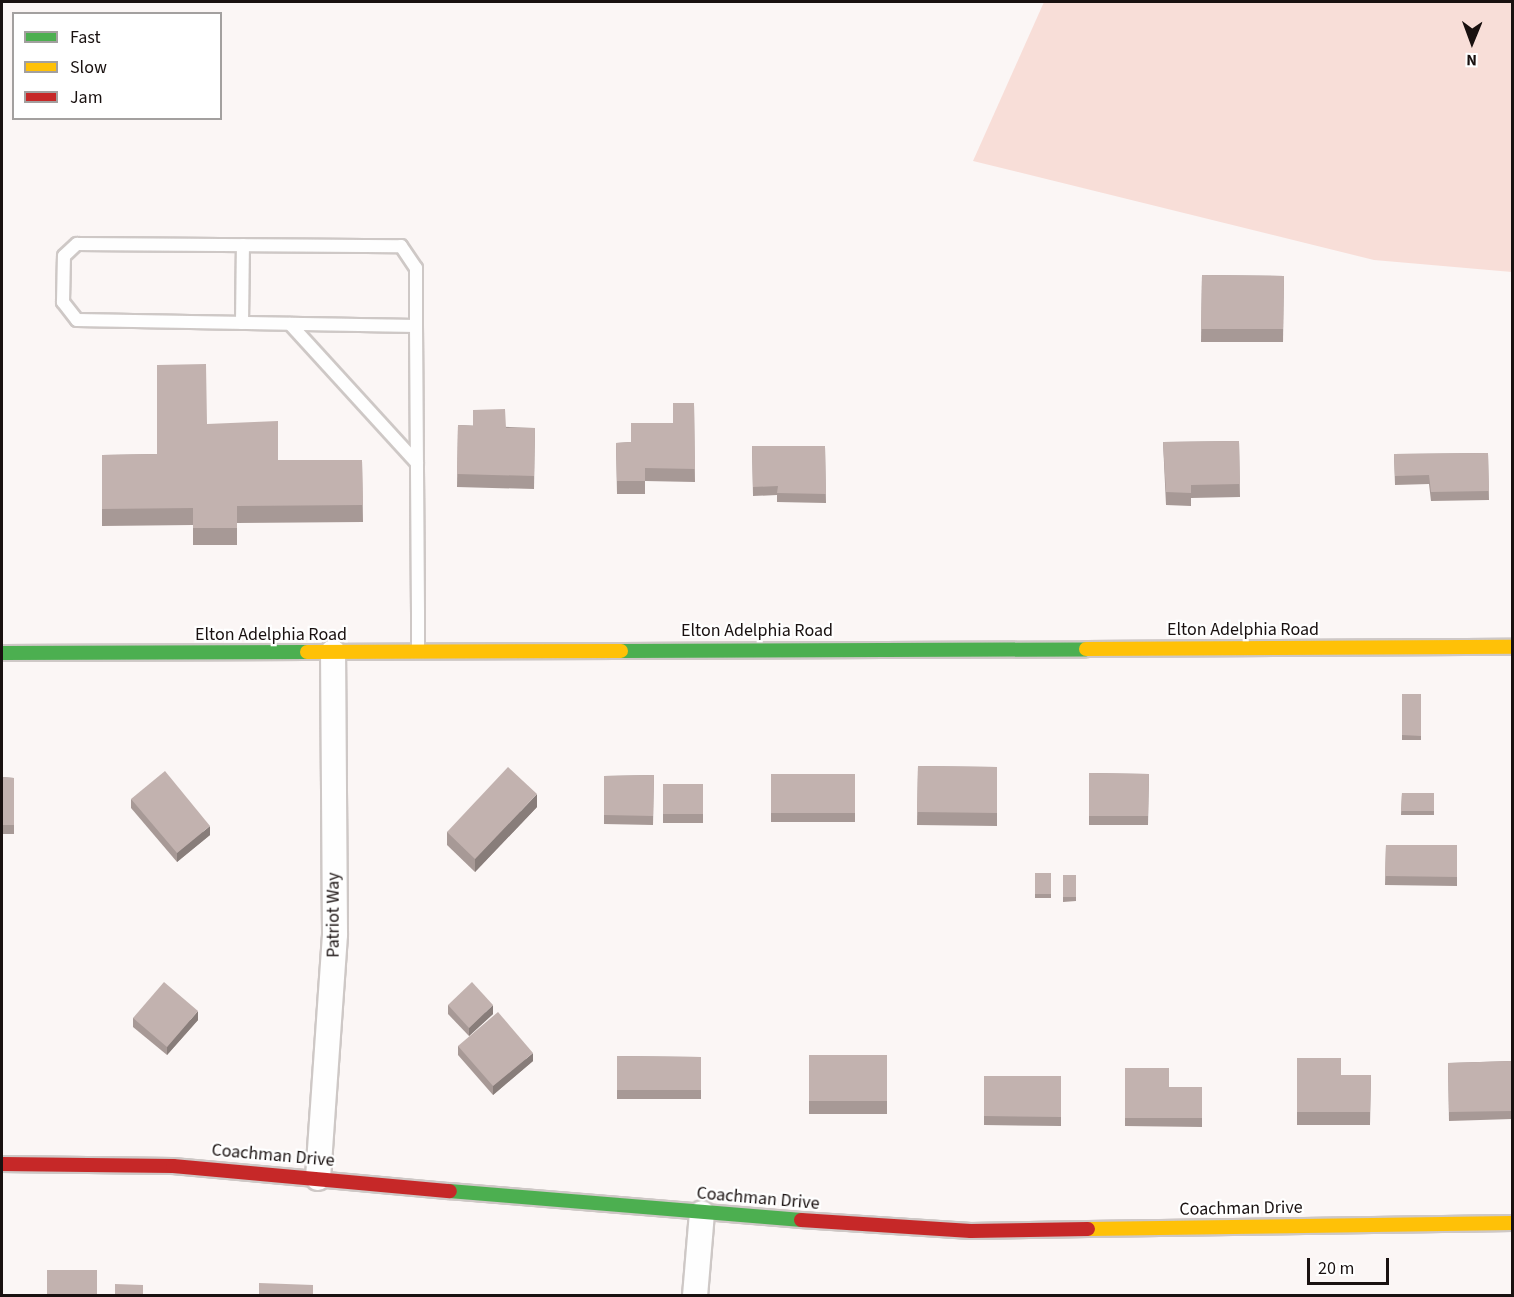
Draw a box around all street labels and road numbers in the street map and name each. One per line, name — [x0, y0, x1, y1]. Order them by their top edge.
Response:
street label: Elton Adelphia Road — [1167, 619, 1319, 641]
street label: Elton Adelphia Road — [681, 620, 833, 642]
street label: Elton Adelphia Road — [195, 624, 347, 646]
street label: Patriot Way — [323, 872, 345, 958]
street label: Coachman Drive — [211, 1140, 335, 1172]
street label: Coachman Drive — [696, 1183, 820, 1215]
street label: Coachman Drive — [1179, 1197, 1303, 1221]

